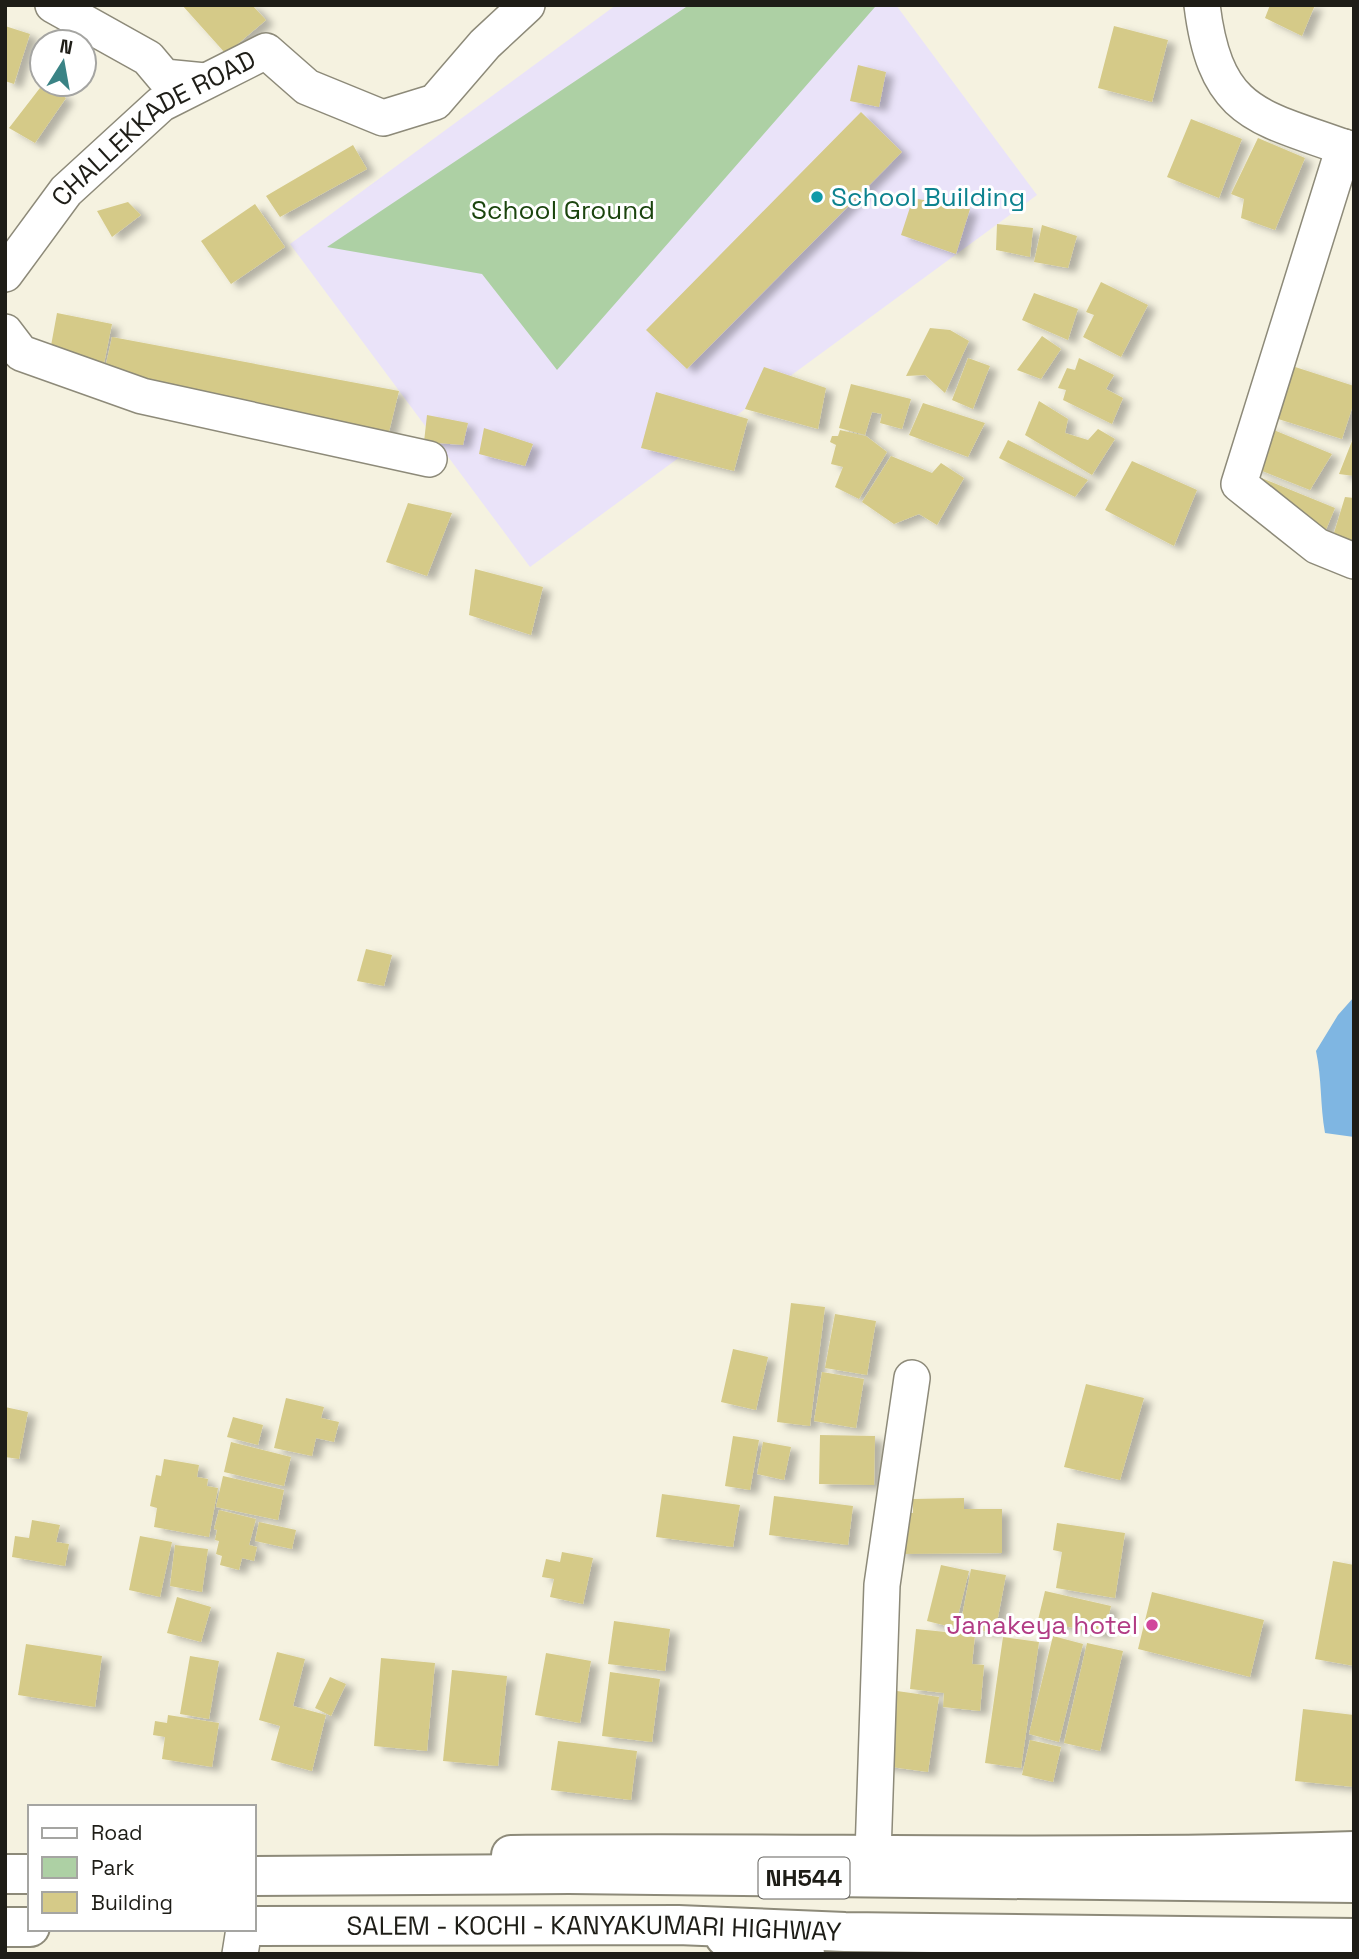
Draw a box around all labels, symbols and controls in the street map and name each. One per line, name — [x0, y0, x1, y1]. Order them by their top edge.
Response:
north arrow — [28, 28, 98, 98]
text: N — [58, 33, 75, 60]
street label: CHALLEKKADE ROAD — [44, 42, 261, 213]
place label: School Building — [831, 180, 1025, 214]
marker: School Building — [809, 189, 825, 205]
park label: School Ground — [471, 193, 655, 227]
place label: Janakeya hotel — [946, 1608, 1138, 1642]
marker: Janakeya hotel — [1144, 1617, 1160, 1633]
legend — [28, 1805, 256, 1931]
text: Road — [91, 1819, 143, 1846]
text: Park — [91, 1854, 135, 1881]
road number: NH544 — [758, 1857, 850, 1898]
text: Building — [91, 1889, 173, 1916]
street label: SALEM - KOCHI - KANYAKUMARI HIGHWAY — [346, 1908, 842, 1949]

